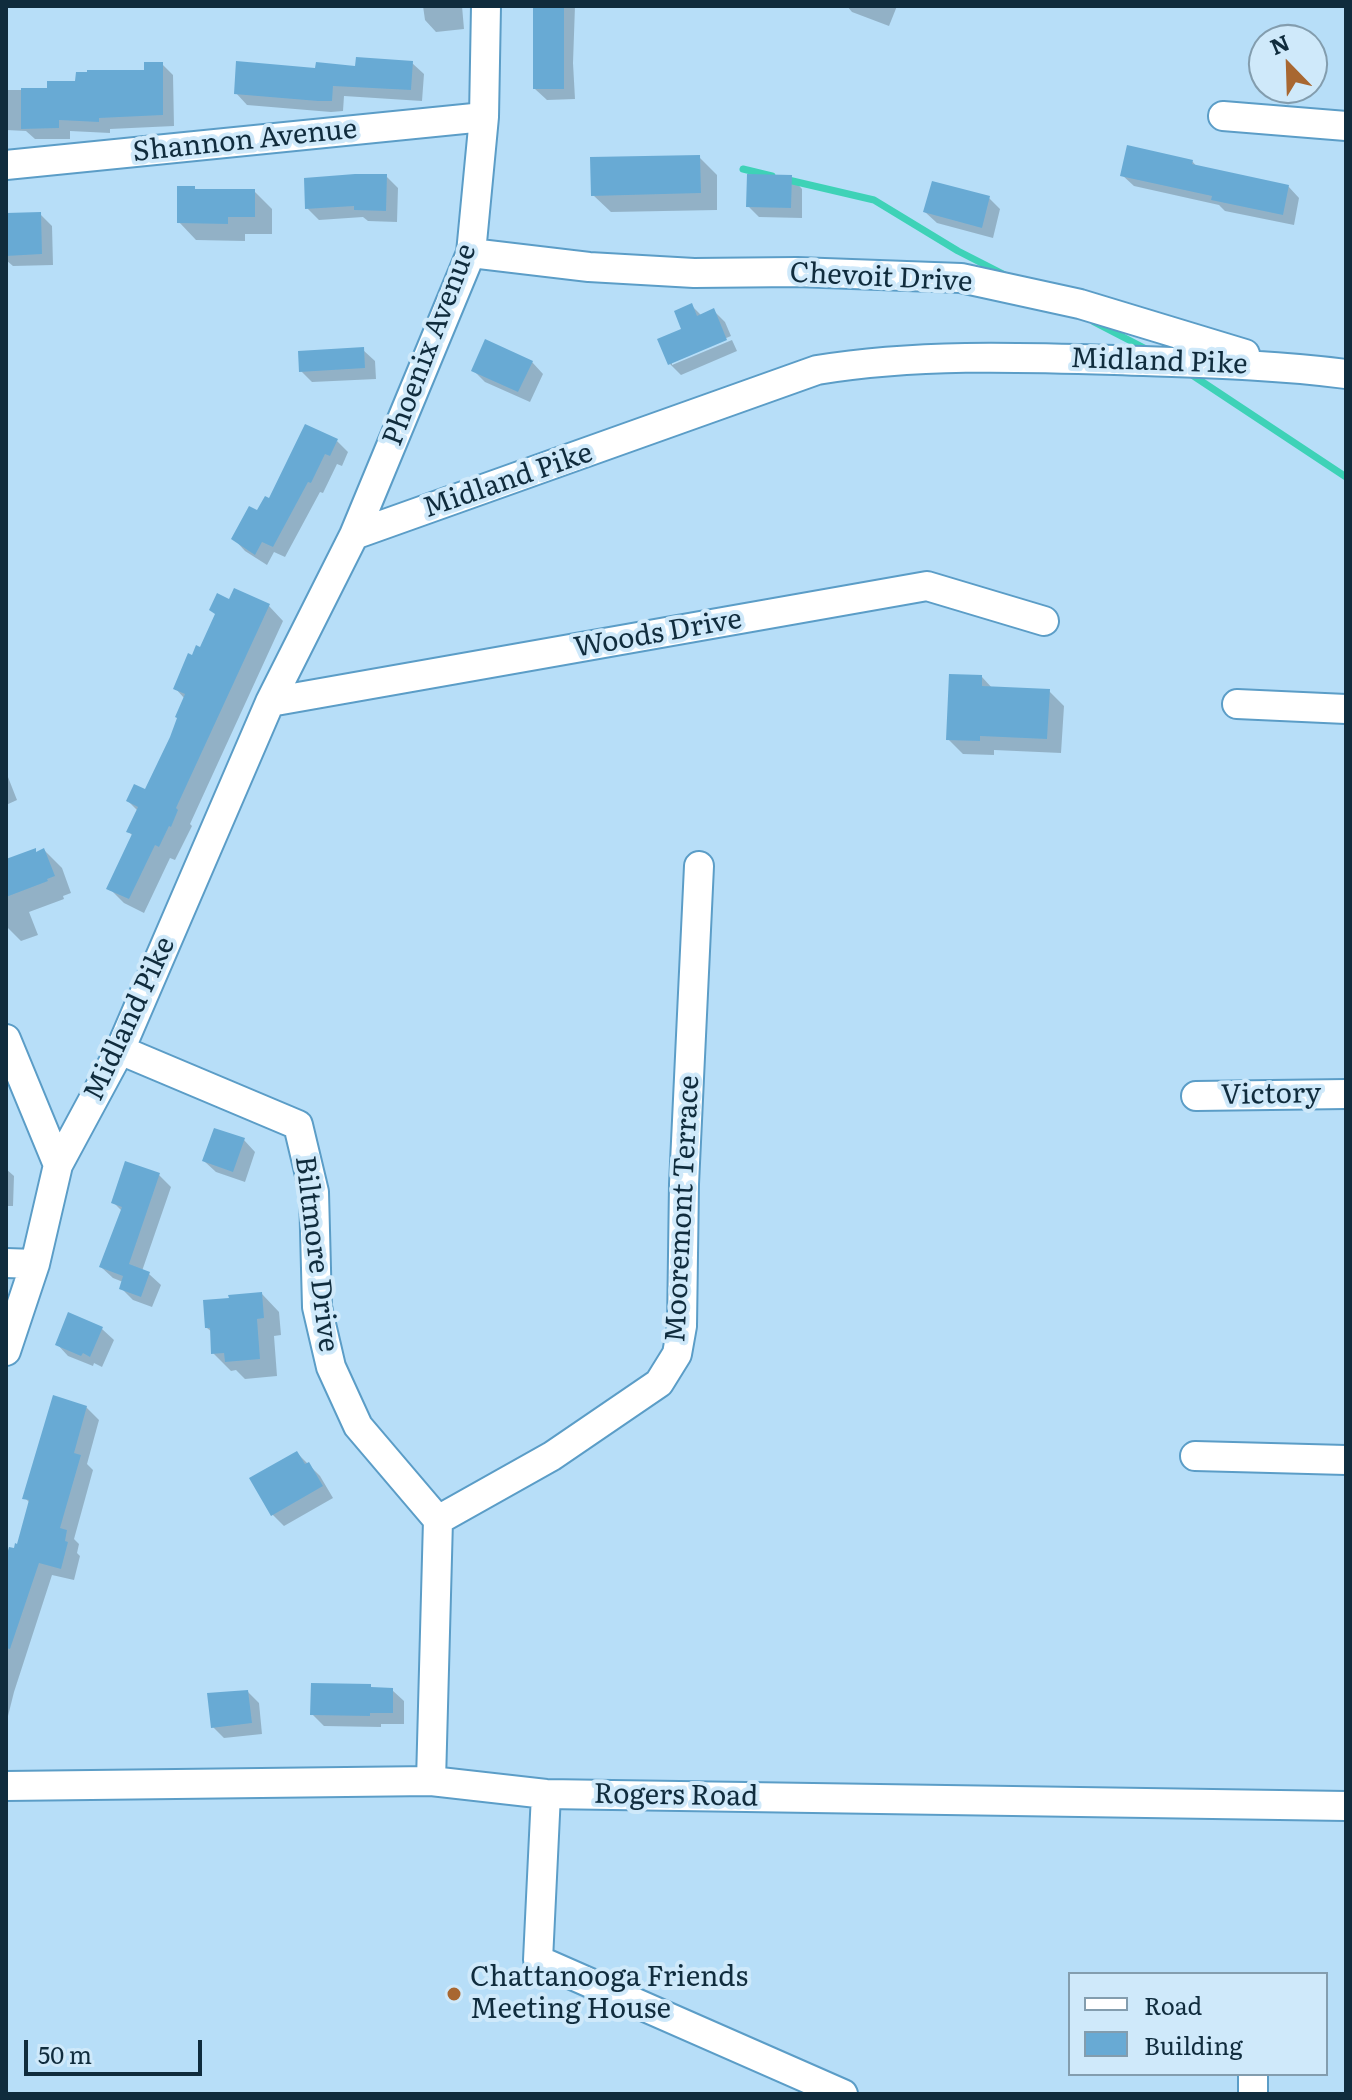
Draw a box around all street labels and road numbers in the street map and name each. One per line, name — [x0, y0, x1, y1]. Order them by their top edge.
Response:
street label: Shannon Avenue — [131, 113, 359, 169]
street label: Phoenix Avenue — [376, 239, 484, 451]
street label: Chevoit Drive — [789, 256, 973, 300]
street label: Midland Pike — [1070, 342, 1248, 382]
street label: Midland Pike — [419, 436, 597, 526]
street label: Woods Drive — [571, 603, 745, 665]
street label: Midland Pike — [77, 932, 183, 1106]
street label: Mooremont Terrace — [659, 1074, 707, 1344]
street label: Victory — [1221, 1077, 1321, 1113]
street label: Biltmore Drive — [287, 1154, 345, 1354]
street label: Rogers Road — [593, 1778, 759, 1814]

